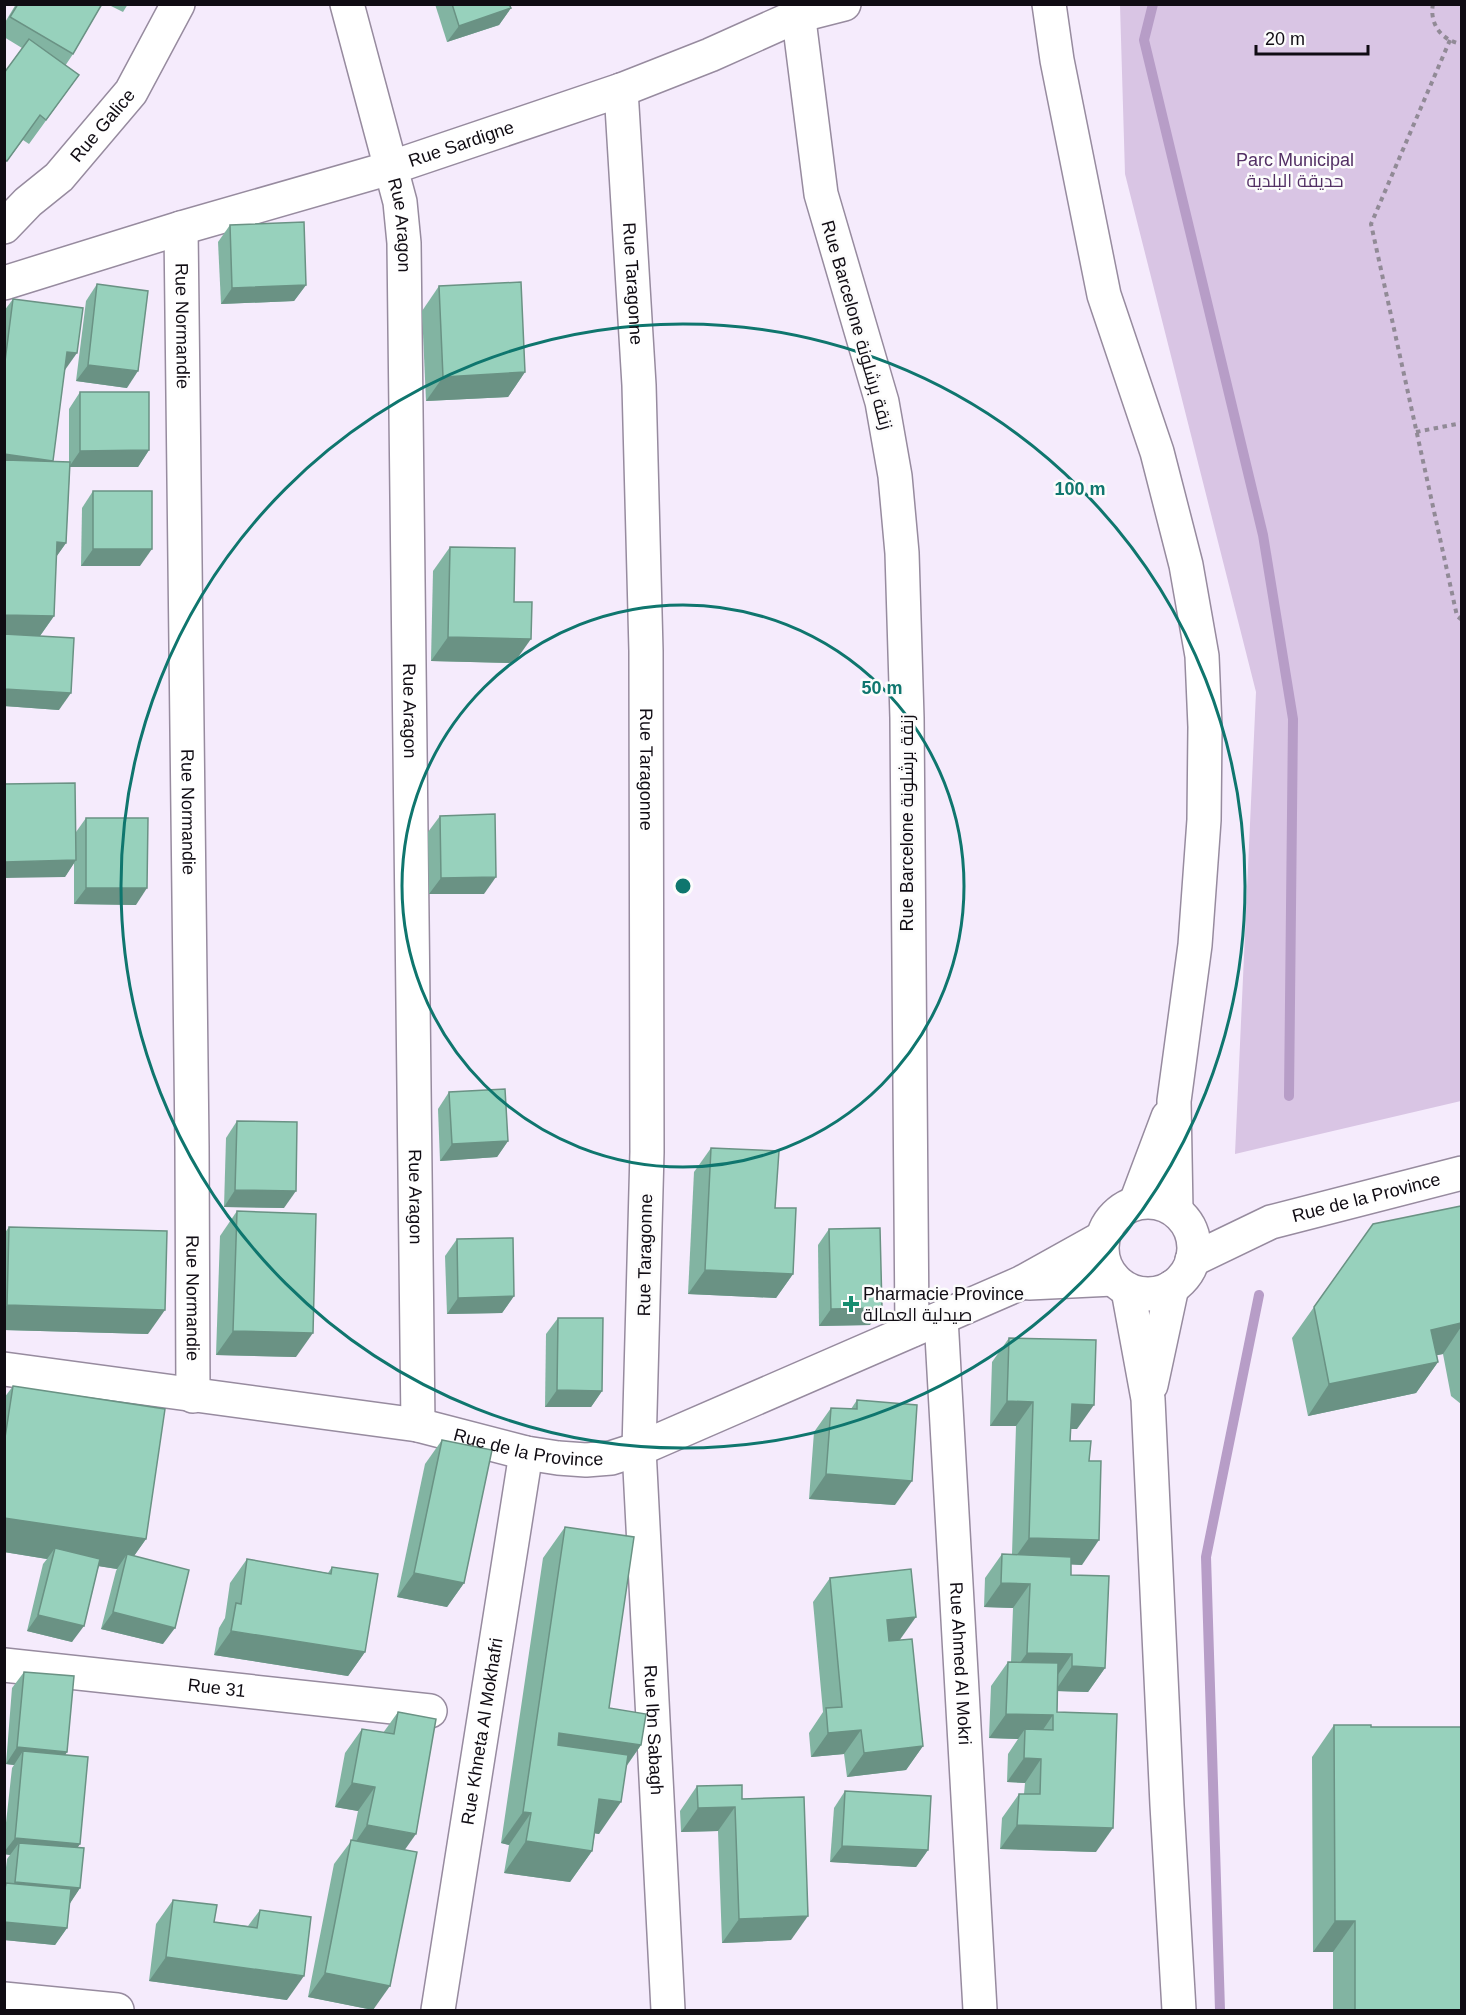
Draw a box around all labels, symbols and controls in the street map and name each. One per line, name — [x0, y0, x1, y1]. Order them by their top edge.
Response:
scale bar — [1256, 18, 1368, 56]
text: 20 m — [1265, 29, 1305, 49]
street label: Rue Galice — [66, 85, 139, 166]
street label: Rue Sardigne — [406, 117, 517, 171]
park label: Parc Municipal حديقة البلدية — [1236, 150, 1354, 191]
street label: Rue Aragon — [384, 176, 414, 273]
street label: Rue Barcelone زنقة برشلونة — [817, 218, 896, 432]
street label: Rue Taragonne — [619, 222, 647, 346]
street label: Rue Normandie — [171, 263, 193, 389]
text: 100 m — [1054, 479, 1106, 499]
street label: Rue Aragon — [399, 663, 420, 758]
text: 50 m — [861, 678, 903, 698]
street label: Rue Taragonne — [636, 708, 656, 831]
street label: Rue Barcelone زنقة برشلونة — [897, 715, 918, 931]
street label: Rue Normandie — [177, 749, 199, 875]
centre of rings — [673, 876, 693, 896]
street label: Rue Aragon — [405, 1149, 426, 1244]
street label: Rue de la Province — [1290, 1169, 1442, 1226]
street label: Rue Taragonne — [634, 1193, 656, 1317]
street label: Rue Normandie — [182, 1235, 203, 1361]
place label: Pharmacie Province صيدلية العمالة — [863, 1284, 1024, 1325]
marker: Pharmacie Province صيدلية العمالة — [844, 1297, 858, 1311]
street label: Rue de la Province — [451, 1425, 604, 1470]
street label: Rue Ahmed Al Mokri — [946, 1581, 975, 1745]
street label: Rue Khneta Al Mokhafri — [457, 1636, 507, 1826]
street label: Rue Ibn Sabagh — [640, 1664, 667, 1795]
street label: Rue 31 — [187, 1675, 247, 1701]

